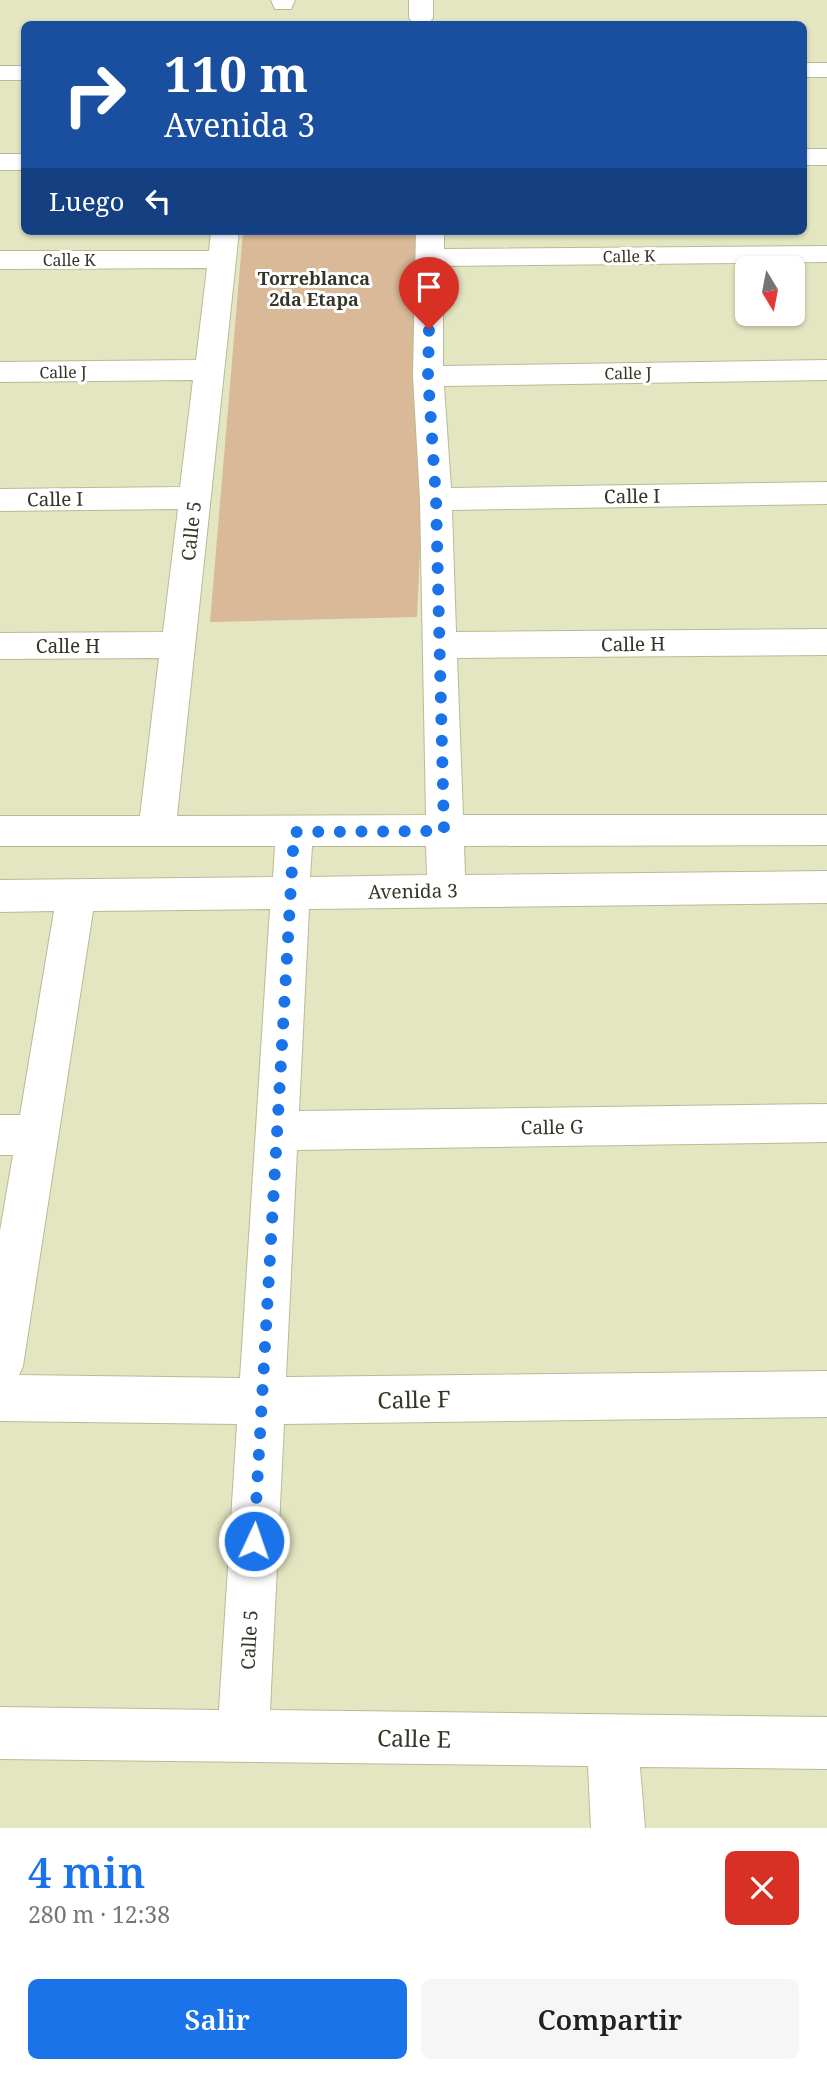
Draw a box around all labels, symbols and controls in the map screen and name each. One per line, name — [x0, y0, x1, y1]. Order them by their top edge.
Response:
text: 110 m — [164, 40, 308, 106]
icon: right — [49, 49, 140, 140]
text: Avenida 3 — [164, 103, 315, 146]
icon: left — [139, 182, 177, 220]
text: Luego — [49, 183, 125, 219]
street label: Calle K — [602, 245, 656, 267]
street label: Calle K — [43, 249, 96, 271]
north arrow — [735, 256, 805, 326]
map controls — [735, 256, 805, 326]
pin — [399, 257, 459, 329]
district label: Torreblanca 2da Etapa — [258, 266, 370, 311]
icon: arrive — [410, 268, 448, 306]
street label: Calle J — [39, 361, 87, 383]
street label: Calle J — [604, 362, 652, 384]
street label: Calle I — [604, 483, 660, 509]
street label: Calle I — [27, 486, 83, 512]
street label: Calle 5 — [175, 500, 207, 562]
street label: Calle H — [601, 630, 665, 658]
street label: Calle H — [36, 633, 100, 659]
street label: Avenida 3 — [368, 877, 458, 905]
street label: Calle G — [520, 1113, 584, 1141]
street label: Calle F — [377, 1382, 451, 1416]
position arrow — [217, 1504, 291, 1578]
street label: Calle 5 — [234, 1609, 264, 1671]
street label: Calle E — [377, 1721, 451, 1755]
text: 4 min — [28, 1843, 145, 1900]
button: close — [725, 1851, 799, 1925]
text: 280 m · 12:38 — [28, 1898, 170, 1930]
button: Salir — [28, 1979, 407, 2059]
button: Compartir — [421, 1979, 799, 2059]

